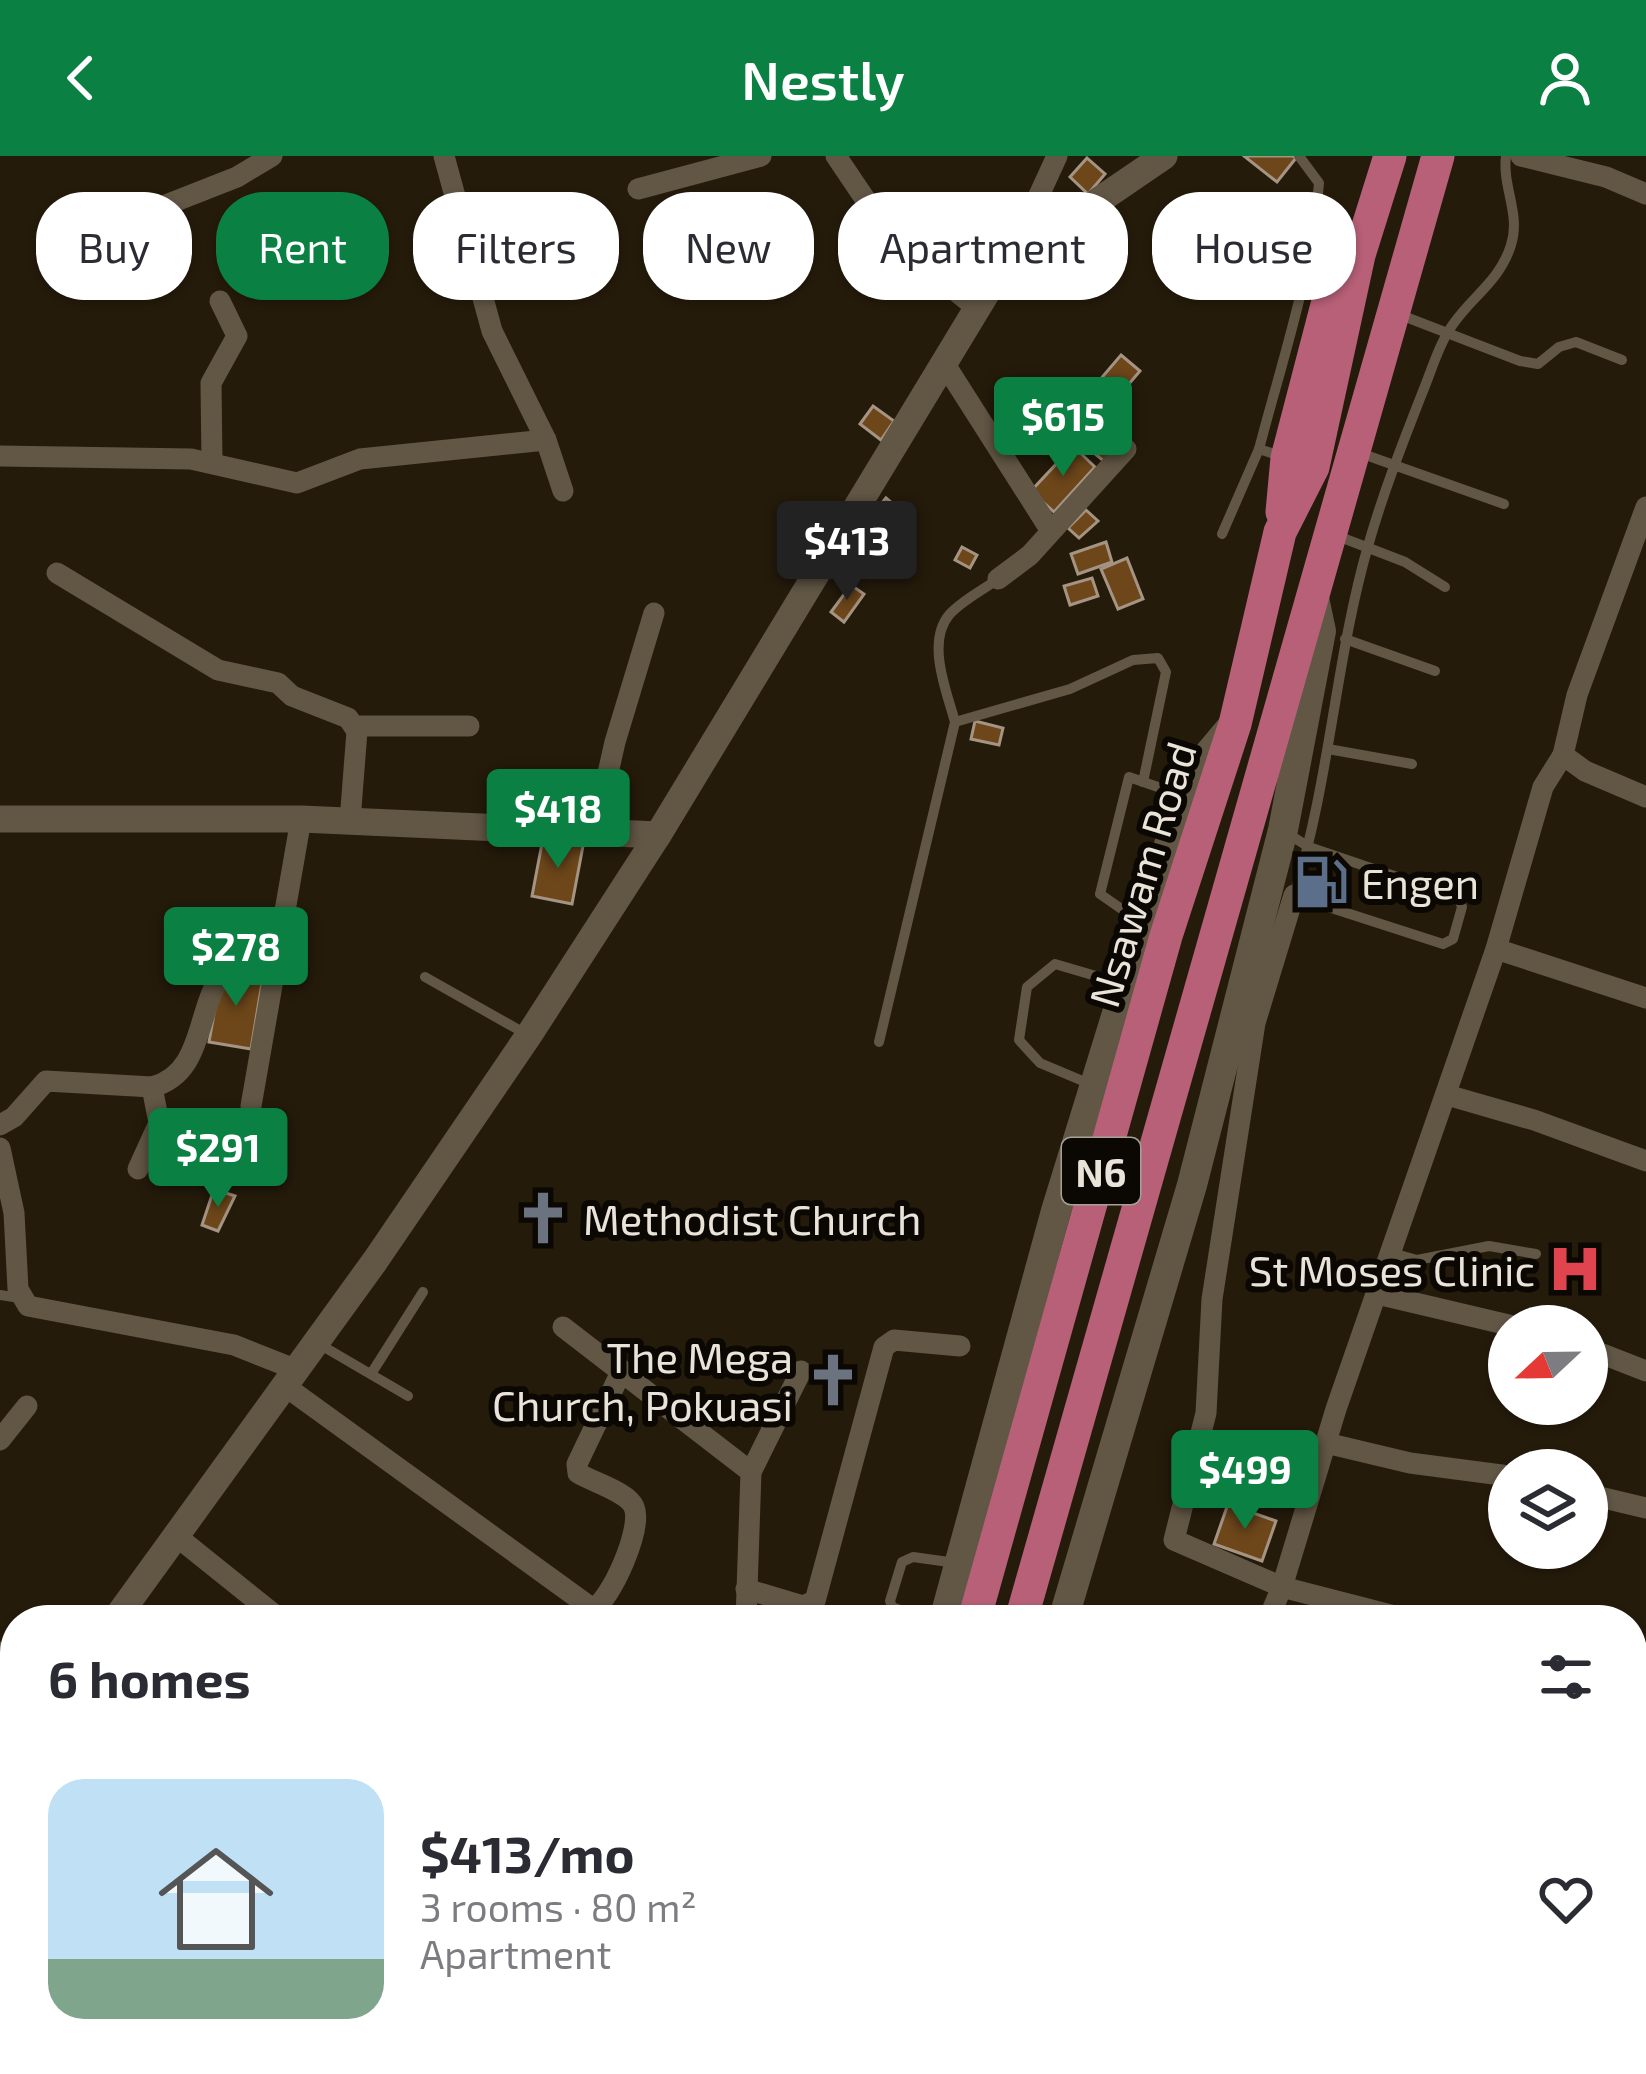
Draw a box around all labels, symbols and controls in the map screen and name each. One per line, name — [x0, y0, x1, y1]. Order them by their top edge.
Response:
icon: back — [48, 45, 114, 111]
icon: person — [1532, 45, 1598, 111]
text: Nestly — [741, 46, 905, 111]
chip: Buy — [36, 192, 192, 300]
chip: Rent — [216, 192, 389, 300]
chip: Filters — [413, 192, 619, 300]
chip: New — [643, 192, 814, 300]
chip: Apartment — [838, 192, 1128, 300]
chip: House — [1152, 192, 1356, 300]
pin: $615 — [992, 377, 1134, 479]
text: $615 — [1021, 392, 1105, 439]
pin: $413 — [776, 501, 918, 603]
text: $413 — [804, 516, 890, 563]
street label: Nsawam Road — [1077, 735, 1205, 1013]
pin: $418 — [487, 769, 629, 871]
text: $418 — [514, 784, 602, 831]
fuel station icon: Engen — [1292, 853, 1350, 911]
place label: Engen — [1361, 857, 1479, 907]
pin: $278 — [165, 907, 307, 1009]
text: $278 — [191, 922, 281, 969]
pin: $291 — [147, 1108, 289, 1210]
text: $291 — [175, 1123, 261, 1170]
road number: N6 — [1062, 1138, 1140, 1204]
church icon: Methodist Church — [514, 1189, 572, 1247]
place label: Methodist Church — [583, 1193, 921, 1243]
hospital icon: St Moses Clinic — [1546, 1240, 1604, 1298]
place label: St Moses Clinic — [1249, 1244, 1535, 1294]
north arrow — [1488, 1305, 1608, 1425]
map controls — [1488, 1305, 1608, 1569]
place label: The Mega Church, Pokuasi — [492, 1331, 793, 1429]
church icon: The Mega Church, Pokuasi — [804, 1351, 862, 1409]
pin: $499 — [1174, 1430, 1316, 1532]
text: $499 — [1198, 1445, 1292, 1492]
button: layers — [1488, 1449, 1608, 1569]
icon: filters — [1533, 1644, 1599, 1710]
text: 6 homes — [48, 1647, 251, 1708]
text: $413/mo — [420, 1822, 635, 1883]
icon: home — [144, 1827, 288, 1971]
icon: heart — [1533, 1866, 1599, 1932]
text: 3 rooms · 80 m² — [420, 1883, 697, 1930]
text: Apartment — [420, 1930, 611, 1977]

